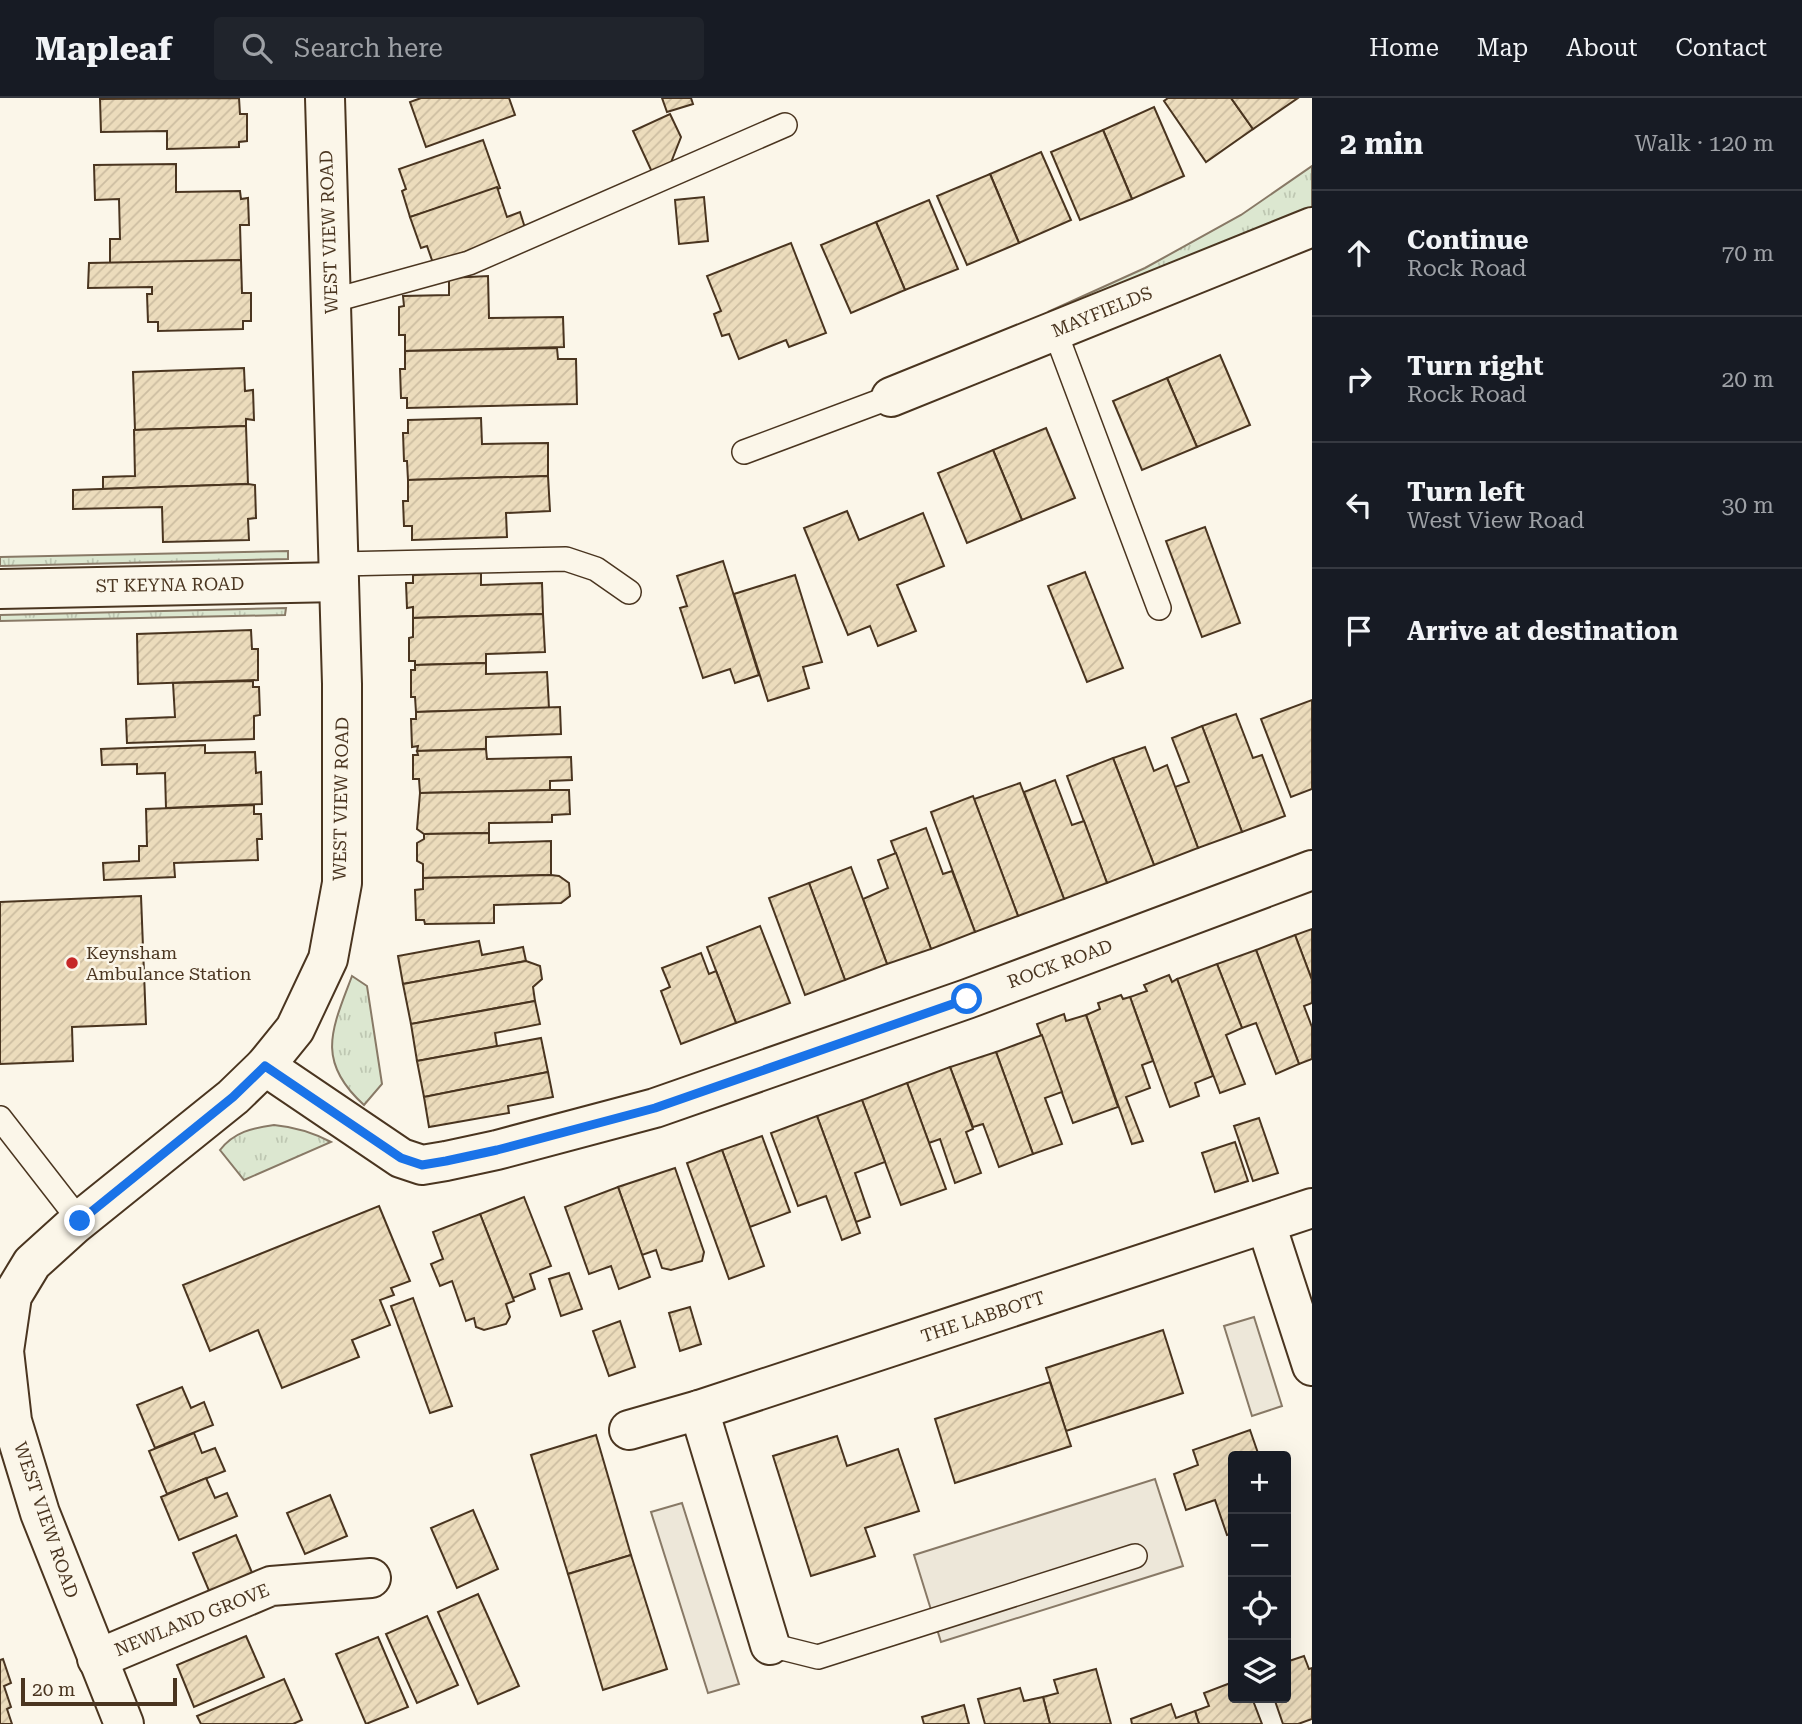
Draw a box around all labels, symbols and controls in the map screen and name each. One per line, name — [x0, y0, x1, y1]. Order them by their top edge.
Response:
search box — [214, 17, 704, 80]
text: Mapleaf — [35, 29, 172, 68]
icon: search — [238, 29, 276, 67]
text: Search here — [294, 33, 443, 63]
text: Home — [1369, 34, 1439, 62]
text: Map — [1477, 34, 1528, 62]
text: About — [1566, 34, 1637, 62]
text: Contact — [1675, 34, 1767, 62]
text: 2 min — [1340, 126, 1423, 161]
text: Walk · 120 m — [1635, 130, 1774, 157]
street label: WEST VIEW ROAD — [315, 150, 342, 314]
text: Continue — [1407, 225, 1529, 255]
icon: ahead — [1340, 234, 1378, 272]
text: 70 m — [1721, 240, 1774, 267]
text: Rock Road — [1407, 255, 1527, 282]
street label: MAYFIELDS — [1049, 282, 1155, 341]
text: Turn right — [1407, 351, 1543, 381]
icon: right — [1340, 360, 1378, 398]
text: 20 m — [1721, 366, 1774, 393]
text: Rock Road — [1407, 381, 1527, 408]
text: Turn left — [1407, 477, 1525, 507]
icon: left — [1340, 486, 1378, 524]
text: 30 m — [1721, 492, 1774, 519]
text: West View Road — [1407, 507, 1585, 534]
street label: ST KEYNA ROAD — [96, 573, 244, 596]
icon: arrive — [1340, 612, 1378, 650]
text: Arrive at destination — [1407, 616, 1678, 646]
street label: WEST VIEW ROAD — [329, 717, 352, 881]
street label: ROCK ROAD — [1004, 935, 1115, 992]
place label: Keynsham Ambulance Station — [86, 942, 252, 984]
marker: Keynsham Ambulance Station — [64, 955, 80, 971]
route start — [951, 983, 982, 1014]
route end — [64, 1205, 95, 1236]
street label: THE LABBOTT — [918, 1287, 1048, 1346]
street label: WEST VIEW ROAD — [10, 1439, 83, 1601]
map controls — [1228, 1451, 1291, 1703]
button: + — [1228, 1451, 1291, 1514]
button: − — [1228, 1514, 1291, 1577]
button: locate — [1228, 1577, 1291, 1640]
street label: NEWLAND GROVE — [111, 1579, 272, 1660]
button: layers — [1228, 1640, 1291, 1703]
scale bar — [21, 1675, 177, 1707]
text: 20 m — [32, 1678, 75, 1701]

